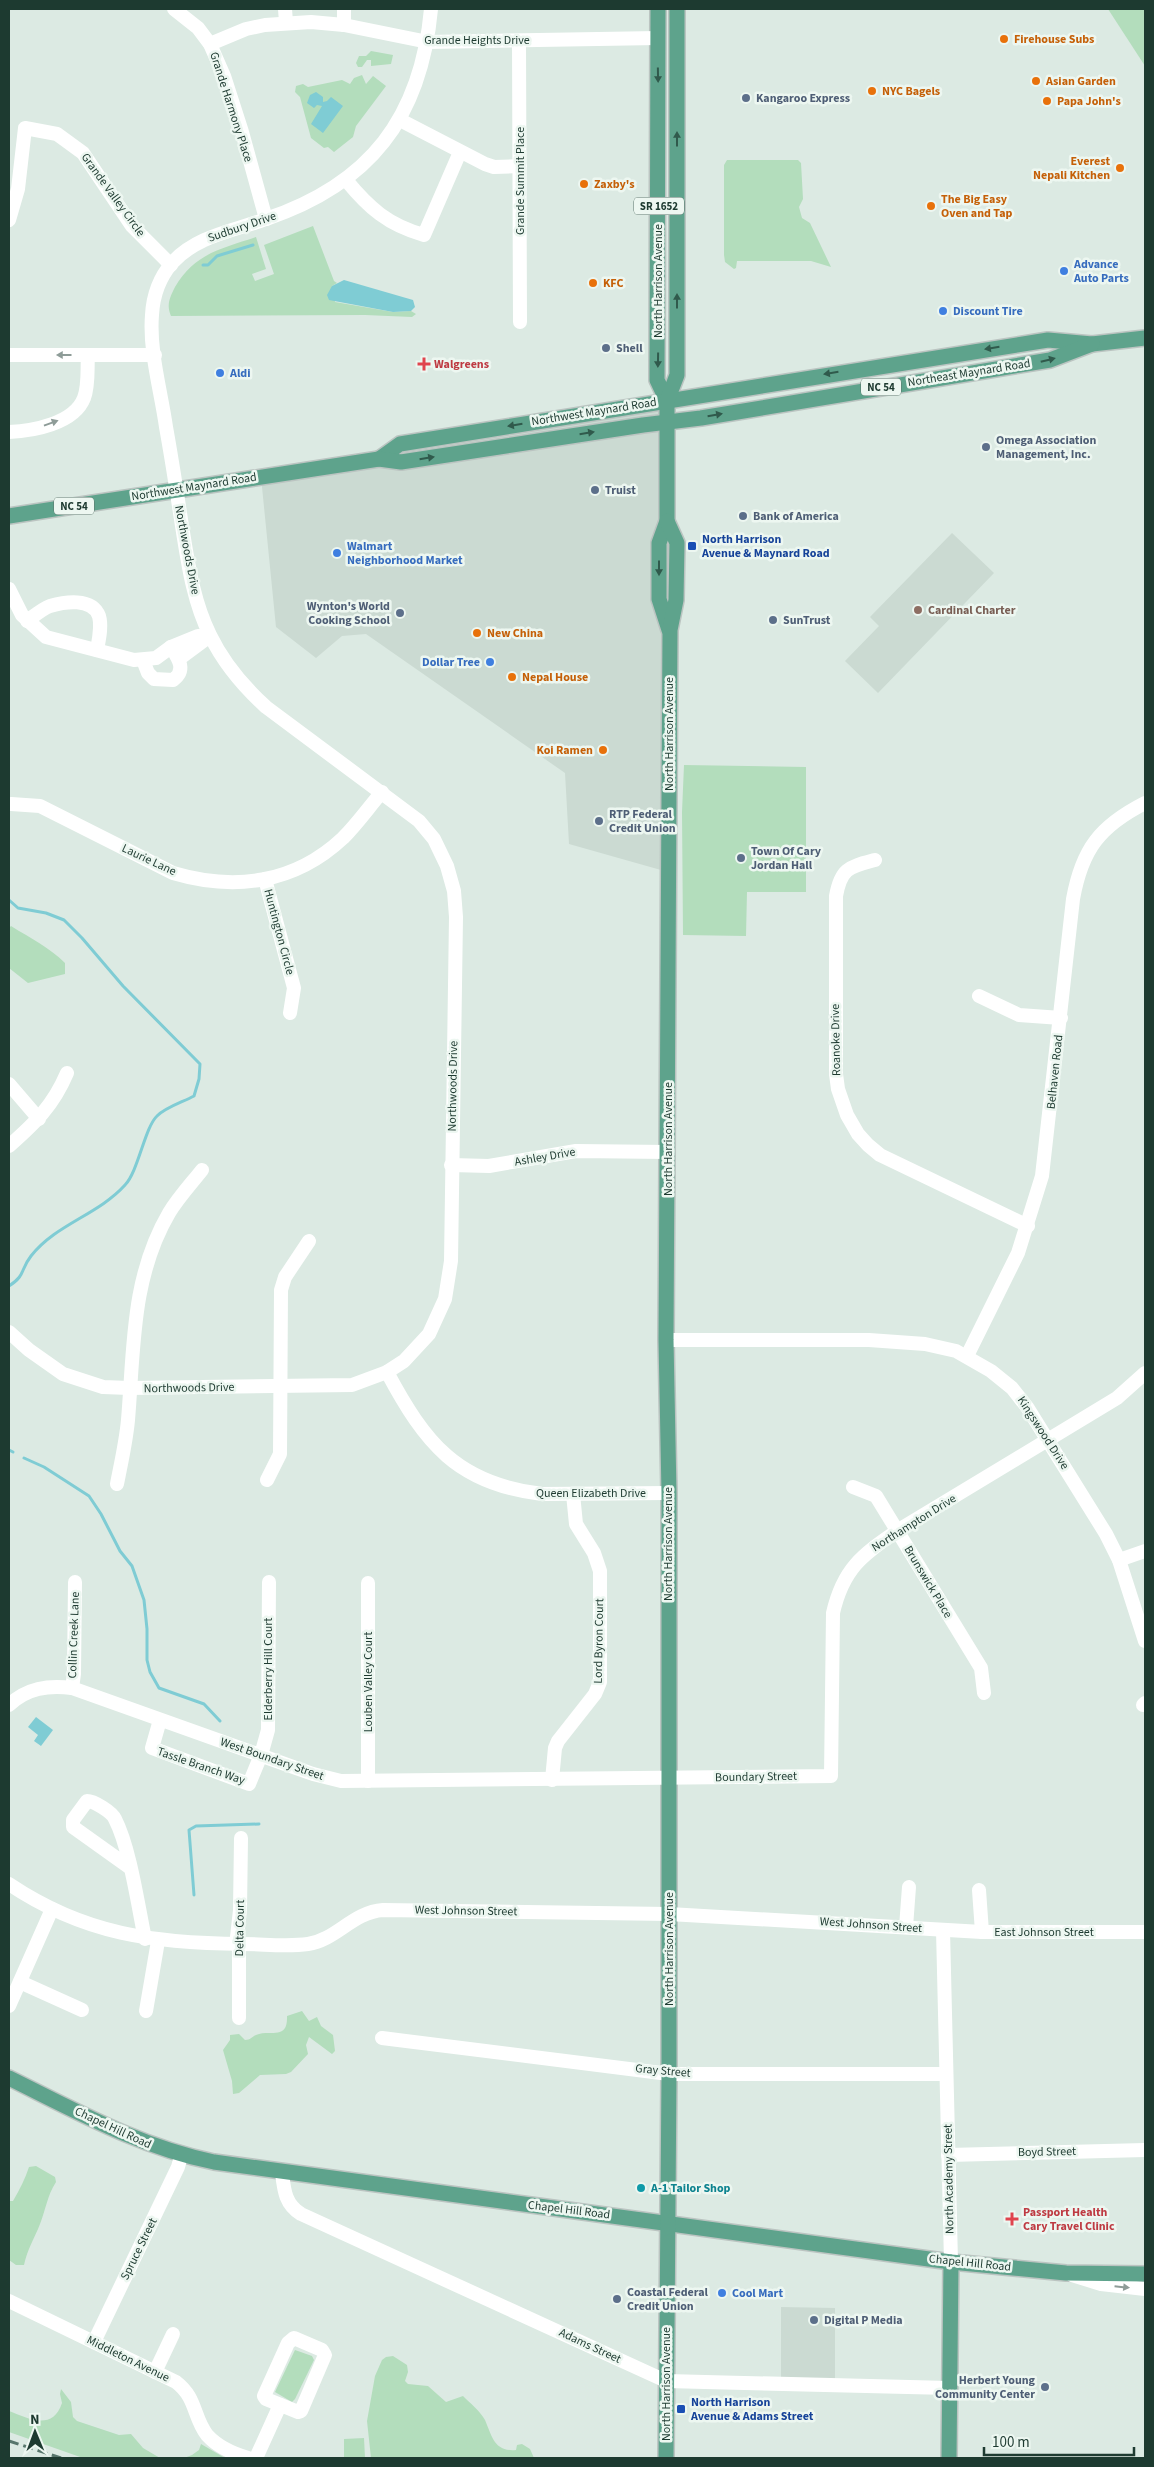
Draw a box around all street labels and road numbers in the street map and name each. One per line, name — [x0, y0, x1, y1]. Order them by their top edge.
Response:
street label: Grande Heights Drive — [424, 32, 530, 49]
street label: Grande Harmony Place — [205, 50, 257, 164]
street label: Grande Summit Place — [512, 127, 529, 235]
street label: Grande Valley Circle — [77, 150, 149, 240]
road number: SR 1652 — [634, 198, 684, 215]
street label: Sudbury Drive — [206, 207, 278, 247]
street label: North Harrison Avenue — [650, 224, 667, 338]
street label: Northeast Maynard Road — [906, 355, 1032, 391]
road number: NC 54 — [861, 378, 901, 396]
street label: Northwest Maynard Road — [530, 394, 658, 430]
street label: Northwest Maynard Road — [130, 469, 258, 505]
road number: NC 54 — [54, 498, 94, 514]
street label: Northwoods Drive — [170, 504, 204, 596]
street label: North Harrison Avenue — [661, 677, 678, 791]
street label: Laurie Lane — [119, 840, 179, 880]
street label: Huntington Circle — [259, 887, 299, 977]
street label: Roanoke Drive — [827, 1004, 845, 1076]
street label: Belhaven Road — [1043, 1034, 1067, 1110]
street label: Northwoods Drive — [444, 1040, 462, 1132]
street label: North Harrison Avenue — [660, 1082, 677, 1196]
street label: Ashley Drive — [513, 1143, 577, 1171]
street label: Northwoods Drive — [143, 1379, 235, 1397]
street label: Kingswood Drive — [1013, 1393, 1073, 1473]
street label: Queen Elizabeth Drive — [536, 1485, 646, 1502]
street label: North Harrison Avenue — [660, 1487, 677, 1601]
street label: Northampton Drive — [868, 1490, 960, 1556]
street label: Brunswick Place — [900, 1543, 956, 1621]
street label: Collin Creek Lane — [64, 1591, 84, 1679]
street label: Lord Byron Court — [590, 1598, 608, 1684]
street label: Elderberry Hill Court — [260, 1618, 277, 1720]
street label: Louben Valley Court — [360, 1632, 377, 1732]
street label: West Boundary Street — [218, 1733, 326, 1785]
street label: Tassle Branch Way — [155, 1743, 248, 1789]
street label: Boundary Street — [715, 1768, 797, 1786]
street label: North Harrison Avenue — [661, 1892, 678, 2006]
street label: Delta Court — [231, 1899, 249, 1957]
street label: West Johnson Street — [415, 1902, 517, 1920]
street label: West Johnson Street — [819, 1913, 923, 1937]
street label: East Johnson Street — [994, 1924, 1094, 1941]
street label: Gray Street — [635, 2060, 691, 2082]
street label: Chapel Hill Road — [72, 2103, 154, 2153]
street label: North Academy Street — [940, 2124, 958, 2234]
street label: Boyd Street — [1018, 2143, 1076, 2161]
street label: Chapel Hill Road — [527, 2197, 611, 2223]
street label: Spruce Street — [117, 2215, 161, 2283]
street label: Chapel Hill Road — [928, 2250, 1012, 2276]
street label: Adams Street — [556, 2324, 624, 2368]
street label: North Harrison Avenue — [658, 2327, 675, 2441]
street label: Middleton Avenue — [84, 2332, 172, 2386]

